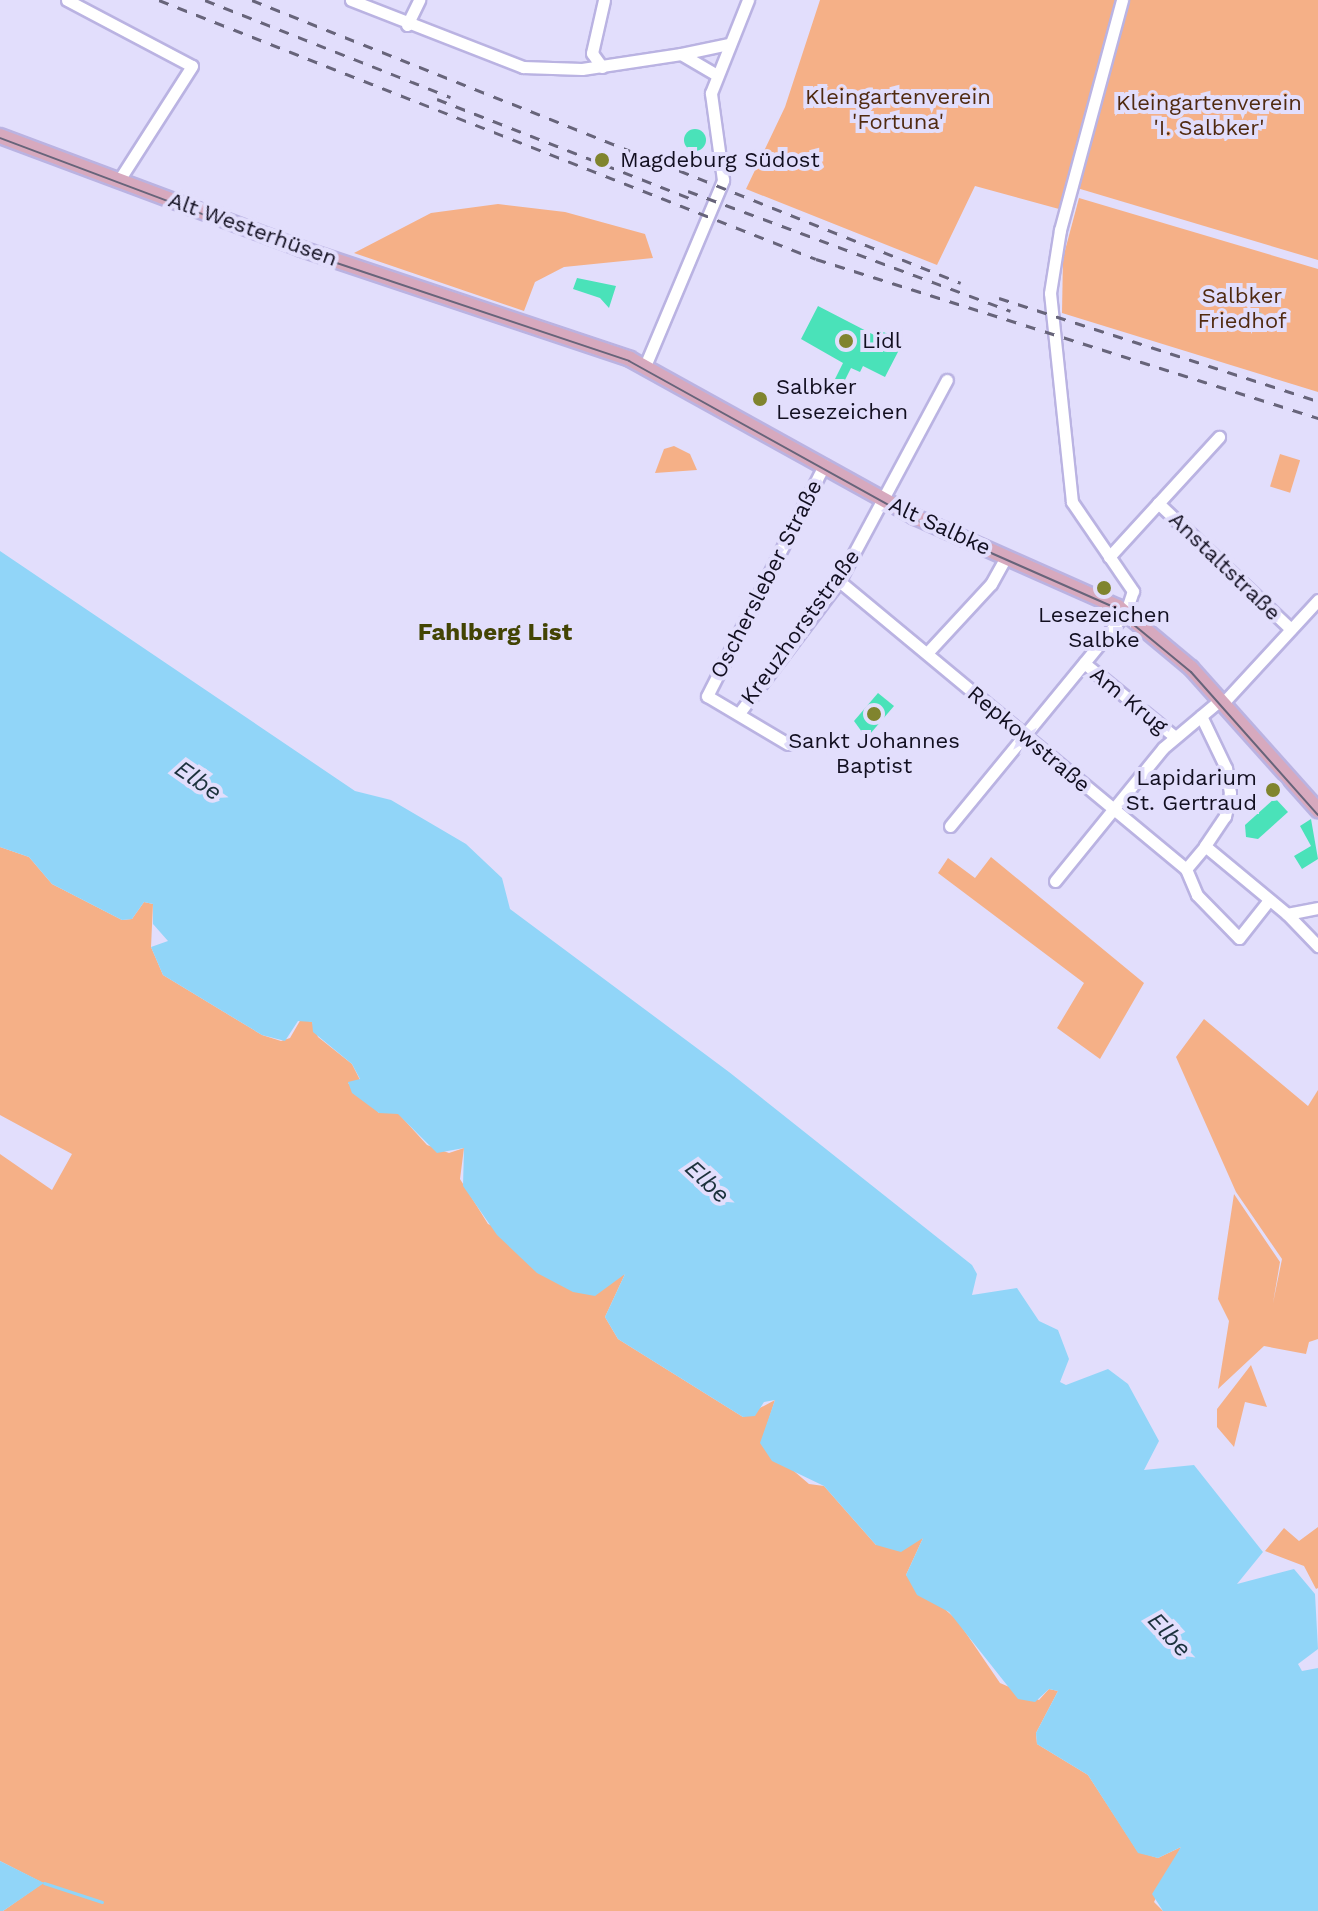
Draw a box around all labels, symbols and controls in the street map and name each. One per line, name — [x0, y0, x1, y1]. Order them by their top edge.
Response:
park label: Kleingartenverein 'Fortuna' — [805, 83, 991, 134]
park label: Kleingartenverein 'I. Salbker' — [1116, 89, 1302, 140]
place label: Magdeburg Südost — [620, 147, 820, 173]
marker: Magdeburg Südost — [591, 149, 613, 171]
street label: Alt Westerhüsen — [165, 186, 341, 272]
park label: Salbker Friedhof — [1197, 282, 1287, 334]
place label: Lidl — [862, 328, 902, 354]
marker: Lidl — [837, 332, 855, 350]
place label: Salbker Lesezeichen — [776, 373, 908, 424]
marker: Salbker Lesezeichen — [751, 390, 769, 408]
street label: Oschersleber Straße — [704, 475, 828, 683]
street label: Alt Salbke — [885, 491, 995, 561]
street label: Anstaltstraße — [1164, 506, 1286, 626]
street label: Kreuzhorststraße — [735, 544, 865, 710]
marker: Lesezeichen Salbke — [1095, 579, 1113, 597]
place label: Lesezeichen Salbke — [1038, 601, 1170, 652]
district label: Fahlberg List — [418, 619, 572, 647]
street label: Am Krug — [1085, 661, 1173, 739]
street label: Repkowstraße — [962, 680, 1096, 798]
marker: Sankt Johannes Baptist — [865, 705, 883, 723]
place label: Sankt Johannes Baptist — [788, 727, 960, 778]
water label: Elbe — [169, 755, 227, 807]
place label: Lapidarium St. Gertraud — [1126, 764, 1257, 816]
marker: Lapidarium St. Gertraud — [1264, 781, 1282, 799]
water label: Elbe — [679, 1154, 735, 1210]
water label: Elbe — [1141, 1607, 1197, 1663]

